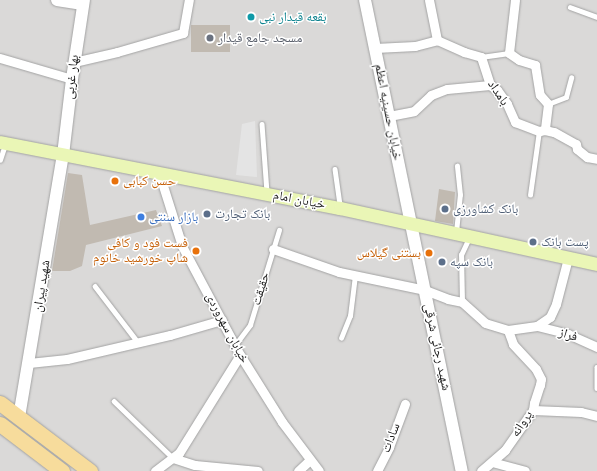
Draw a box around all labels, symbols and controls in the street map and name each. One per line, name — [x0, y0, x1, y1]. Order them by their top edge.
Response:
place label: بقعه قیدار نبی — [259, 9, 326, 25]
marker: بقعه قیدار نبی — [246, 12, 256, 22]
place label: مسجد جامع قیدار — [218, 30, 302, 46]
marker: مسجد جامع قیدار — [205, 33, 215, 43]
street label: بهار غربی — [62, 54, 82, 100]
street label: خیابان حسینیه اعظم — [371, 62, 405, 162]
street label: بامداد — [484, 77, 512, 109]
place label: حسن کبابی — [123, 173, 176, 189]
marker: حسن کبابی — [110, 176, 120, 186]
street label: خیابان امام — [272, 187, 326, 213]
place label: بانک کشاورزی — [453, 201, 518, 217]
marker: بانک کشاورزی — [440, 204, 450, 214]
place label: بانک تجارت — [215, 206, 270, 222]
place label: بازار سنتی — [149, 209, 198, 225]
marker: بانک تجارت — [202, 209, 212, 219]
marker: بازار سنتی — [136, 212, 146, 222]
place label: پست بانک — [541, 234, 589, 250]
place label: فست فود و کافی شاپ خورشید خانوم — [93, 236, 188, 267]
marker: پست بانک — [528, 237, 538, 247]
place label: بستنی گیلاس — [357, 245, 421, 261]
marker: فست فود و کافی شاپ خورشید خانوم — [191, 246, 201, 256]
marker: بستنی گیلاس — [424, 248, 434, 258]
place label: بانک سپه — [450, 254, 493, 270]
marker: بانک سپه — [437, 257, 447, 267]
street label: شهید پیران — [30, 259, 54, 313]
street label: حقیقت — [249, 271, 273, 307]
street label: خیابان سهروردی — [202, 290, 252, 366]
street label: شهید رجائی شرقی — [420, 302, 454, 392]
street label: فراز — [557, 325, 579, 345]
street label: پروانه — [508, 408, 536, 440]
street label: سادات — [378, 421, 404, 455]

